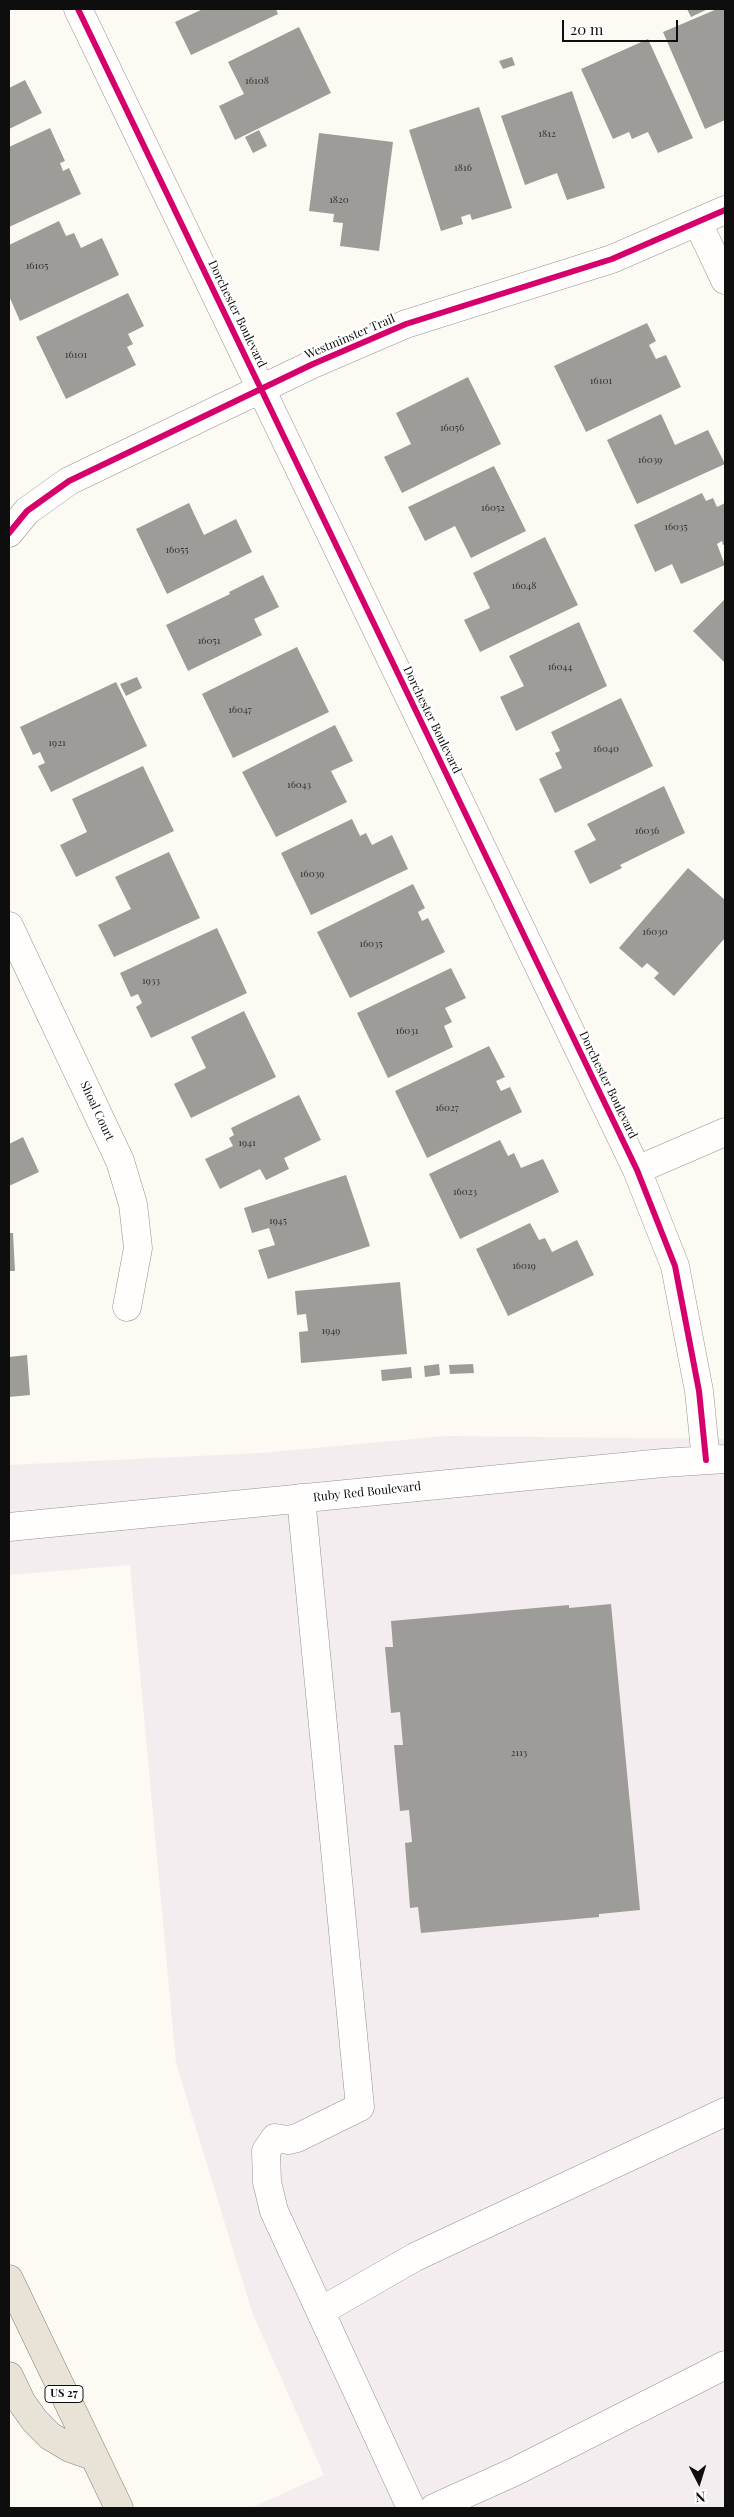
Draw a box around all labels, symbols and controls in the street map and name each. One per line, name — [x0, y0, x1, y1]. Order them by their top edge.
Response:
scale bar — [564, 10, 680, 42]
text: 20 m — [570, 19, 603, 39]
house number: 16108 — [245, 75, 269, 87]
house number: 1812 — [538, 128, 556, 140]
house number: 1816 — [454, 162, 472, 174]
house number: 1820 — [329, 194, 349, 206]
street label: Dorchester Boulevard — [205, 258, 269, 370]
house number: 16105 — [26, 260, 48, 272]
street label: Westminster Trail — [303, 311, 397, 363]
house number: 16101 — [65, 349, 87, 361]
house number: 16101 — [590, 375, 612, 387]
house number: 16056 — [440, 422, 464, 434]
house number: 16039 — [638, 454, 662, 466]
house number: 16052 — [481, 502, 505, 514]
house number: 16035 — [664, 521, 688, 533]
house number: 16055 — [165, 544, 189, 556]
house number: 16048 — [511, 580, 537, 592]
house number: 16051 — [198, 635, 220, 647]
house number: 16044 — [548, 661, 572, 673]
street label: Dorchester Boulevard — [400, 664, 464, 776]
house number: 16047 — [228, 704, 252, 716]
house number: 1921 — [48, 737, 66, 749]
house number: 16040 — [593, 743, 619, 755]
house number: 16043 — [287, 779, 311, 791]
house number: 16036 — [635, 825, 659, 837]
house number: 16039 — [300, 868, 324, 880]
house number: 16030 — [642, 926, 668, 938]
house number: 16035 — [359, 938, 383, 950]
house number: 1933 — [142, 975, 160, 987]
house number: 16031 — [395, 1025, 419, 1037]
street label: Dorchester Boulevard — [576, 1029, 640, 1141]
street label: Shoal Court — [77, 1079, 117, 1143]
house number: 16027 — [435, 1102, 459, 1114]
house number: 1941 — [238, 1137, 256, 1149]
house number: 16023 — [453, 1186, 477, 1198]
house number: 1945 — [269, 1215, 287, 1227]
house number: 16019 — [512, 1260, 536, 1272]
house number: 1949 — [322, 1325, 340, 1337]
street label: Ruby Red Boulevard — [312, 1479, 422, 1505]
house number: 2113 — [511, 1747, 527, 1759]
road number: US 27 — [45, 2386, 83, 2402]
north arrow — [674, 2457, 724, 2507]
text: N — [694, 2488, 706, 2507]

